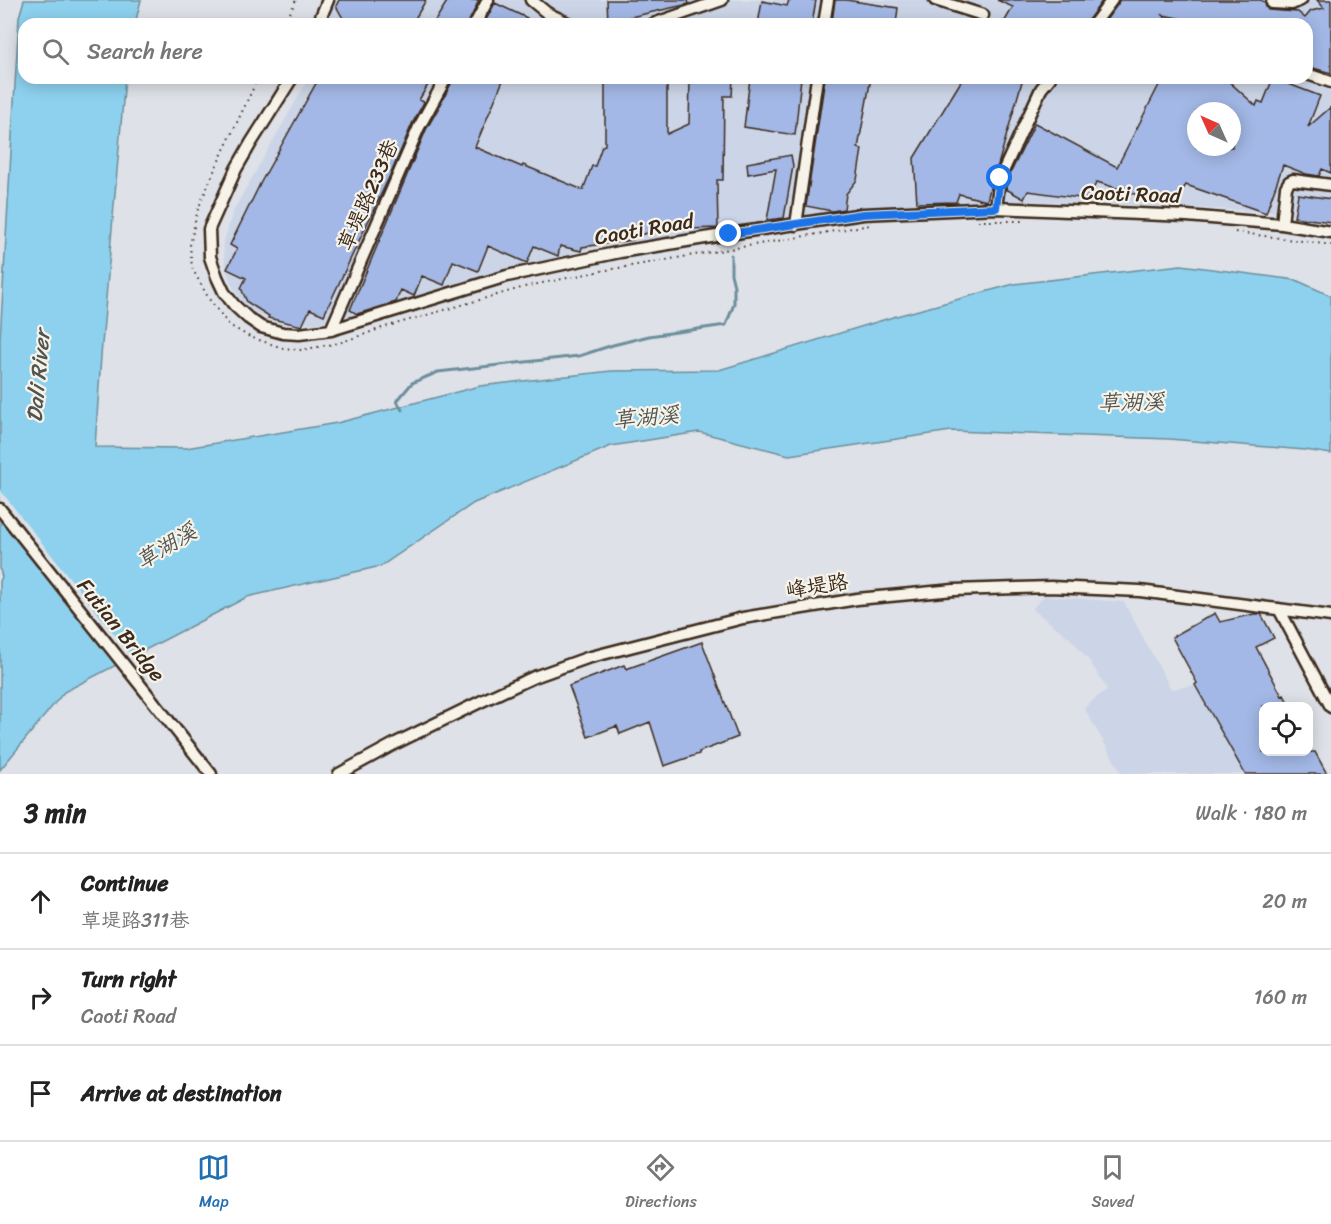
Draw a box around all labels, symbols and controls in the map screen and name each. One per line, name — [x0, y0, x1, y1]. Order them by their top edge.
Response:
search box — [18, 18, 1313, 84]
text: Search here — [87, 32, 203, 71]
icon: search — [39, 35, 72, 68]
north arrow — [1187, 102, 1241, 156]
street label: 草堤路233巷 — [326, 133, 410, 257]
route start — [986, 164, 1012, 190]
street label: Caoti Road — [1080, 173, 1183, 215]
street label: Caoti Road — [592, 201, 698, 256]
route end — [715, 220, 741, 246]
water label: Dali River — [15, 324, 62, 424]
water label: 草湖溪 — [1098, 382, 1165, 422]
water label: 草湖溪 — [611, 395, 682, 439]
water label: 草湖溪 — [128, 512, 205, 580]
street label: 峰堤路 — [783, 562, 851, 610]
street label: Futian Bridge — [67, 569, 175, 691]
map controls — [1259, 702, 1313, 756]
button: locate — [1259, 702, 1313, 756]
text: 3 min — [24, 790, 86, 836]
text: Walk · 180 m — [1196, 796, 1307, 831]
text: Continue — [81, 864, 169, 903]
text: 20 m — [1262, 884, 1307, 919]
icon: ahead — [24, 885, 57, 918]
text: 草堤路311巷 — [81, 903, 189, 938]
text: Turn right — [81, 960, 176, 999]
text: 160 m — [1254, 980, 1307, 1015]
icon: right — [24, 981, 57, 1014]
text: Caoti Road — [81, 999, 176, 1034]
text: Arrive at destination — [81, 1074, 282, 1113]
icon: arrive — [24, 1077, 57, 1110]
tab: Map — [197, 1151, 230, 1216]
tab: Directions — [625, 1151, 697, 1216]
tab: Saved — [1091, 1151, 1134, 1216]

